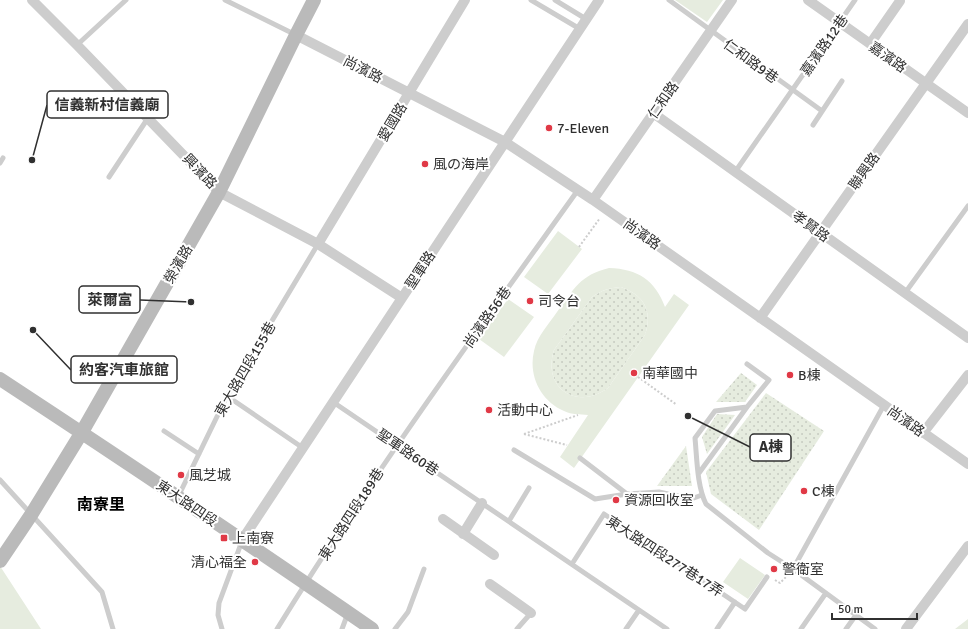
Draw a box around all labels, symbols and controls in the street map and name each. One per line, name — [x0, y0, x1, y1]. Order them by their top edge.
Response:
street label: 嘉濱路12巷 — [797, 11, 852, 79]
street label: 仁和路9巷 — [720, 36, 781, 87]
street label: 嘉濱路 — [866, 38, 910, 76]
street label: 尚濱路 — [340, 52, 385, 87]
street label: 仁和路 — [644, 78, 682, 122]
callout: 信義新村信義廟 — [47, 91, 168, 118]
text: 信義新村信義廟 — [54, 96, 160, 114]
street label: 愛國路 — [374, 100, 411, 145]
place label: 7-Eleven — [557, 120, 609, 137]
marker: 7-Eleven — [544, 123, 554, 133]
street label: 聯興路 — [845, 149, 883, 193]
street label: 興濱路 — [179, 150, 220, 192]
place label: 風の海岸 — [433, 156, 489, 173]
marker: 風の海岸 — [420, 159, 430, 169]
street label: 孝賢路 — [789, 207, 833, 246]
street label: 尚濱路 — [620, 215, 664, 253]
street label: 榮濱路 — [161, 242, 196, 287]
street label: 聖軍路 — [402, 248, 439, 293]
street label: 尚濱路56巷 — [460, 283, 515, 351]
callout: 萊爾富 — [79, 286, 140, 313]
text: 萊爾富 — [87, 291, 133, 309]
place label: 司令台 — [538, 293, 580, 310]
marker: 司令台 — [525, 296, 535, 306]
street label: 東大路四段155巷 — [211, 319, 279, 420]
callout: 約客汽車旅館 — [71, 356, 177, 383]
text: 約客汽車旅館 — [79, 361, 169, 379]
place label: 南華國中 — [642, 365, 698, 382]
place label: B棟 — [798, 367, 820, 384]
marker: 南華國中 — [629, 368, 639, 378]
marker: B棟 — [785, 370, 795, 380]
place label: 活動中心 — [497, 402, 553, 419]
street label: 尚濱路 — [884, 402, 928, 440]
marker: 活動中心 — [484, 405, 494, 415]
street label: 聖軍路60巷 — [373, 425, 442, 479]
callout: A棟 — [750, 434, 791, 461]
text: A棟 — [759, 438, 783, 456]
street label: 東大路四段189巷 — [315, 465, 388, 564]
place label: 風芝城 — [189, 467, 231, 484]
marker: 風芝城 — [176, 470, 186, 480]
street label: 東大路四段 — [153, 477, 220, 530]
place label: C棟 — [812, 483, 834, 500]
marker: C棟 — [799, 486, 809, 496]
place label: 資源回收室 — [624, 492, 694, 509]
district label: 南寮里 — [77, 495, 125, 515]
marker: 資源回收室 — [611, 495, 621, 505]
street label: 東大路四段277巷17弄 — [603, 512, 726, 601]
place label: 上南寮 — [232, 530, 274, 547]
marker: 上南寮 — [219, 533, 229, 543]
place label: 清心福全 — [191, 554, 247, 571]
marker: 清心福全 — [250, 557, 260, 567]
place label: 警衛室 — [782, 561, 824, 578]
marker: 警衛室 — [769, 564, 779, 574]
scale bar — [832, 595, 917, 621]
text: 50 m — [838, 602, 863, 617]

